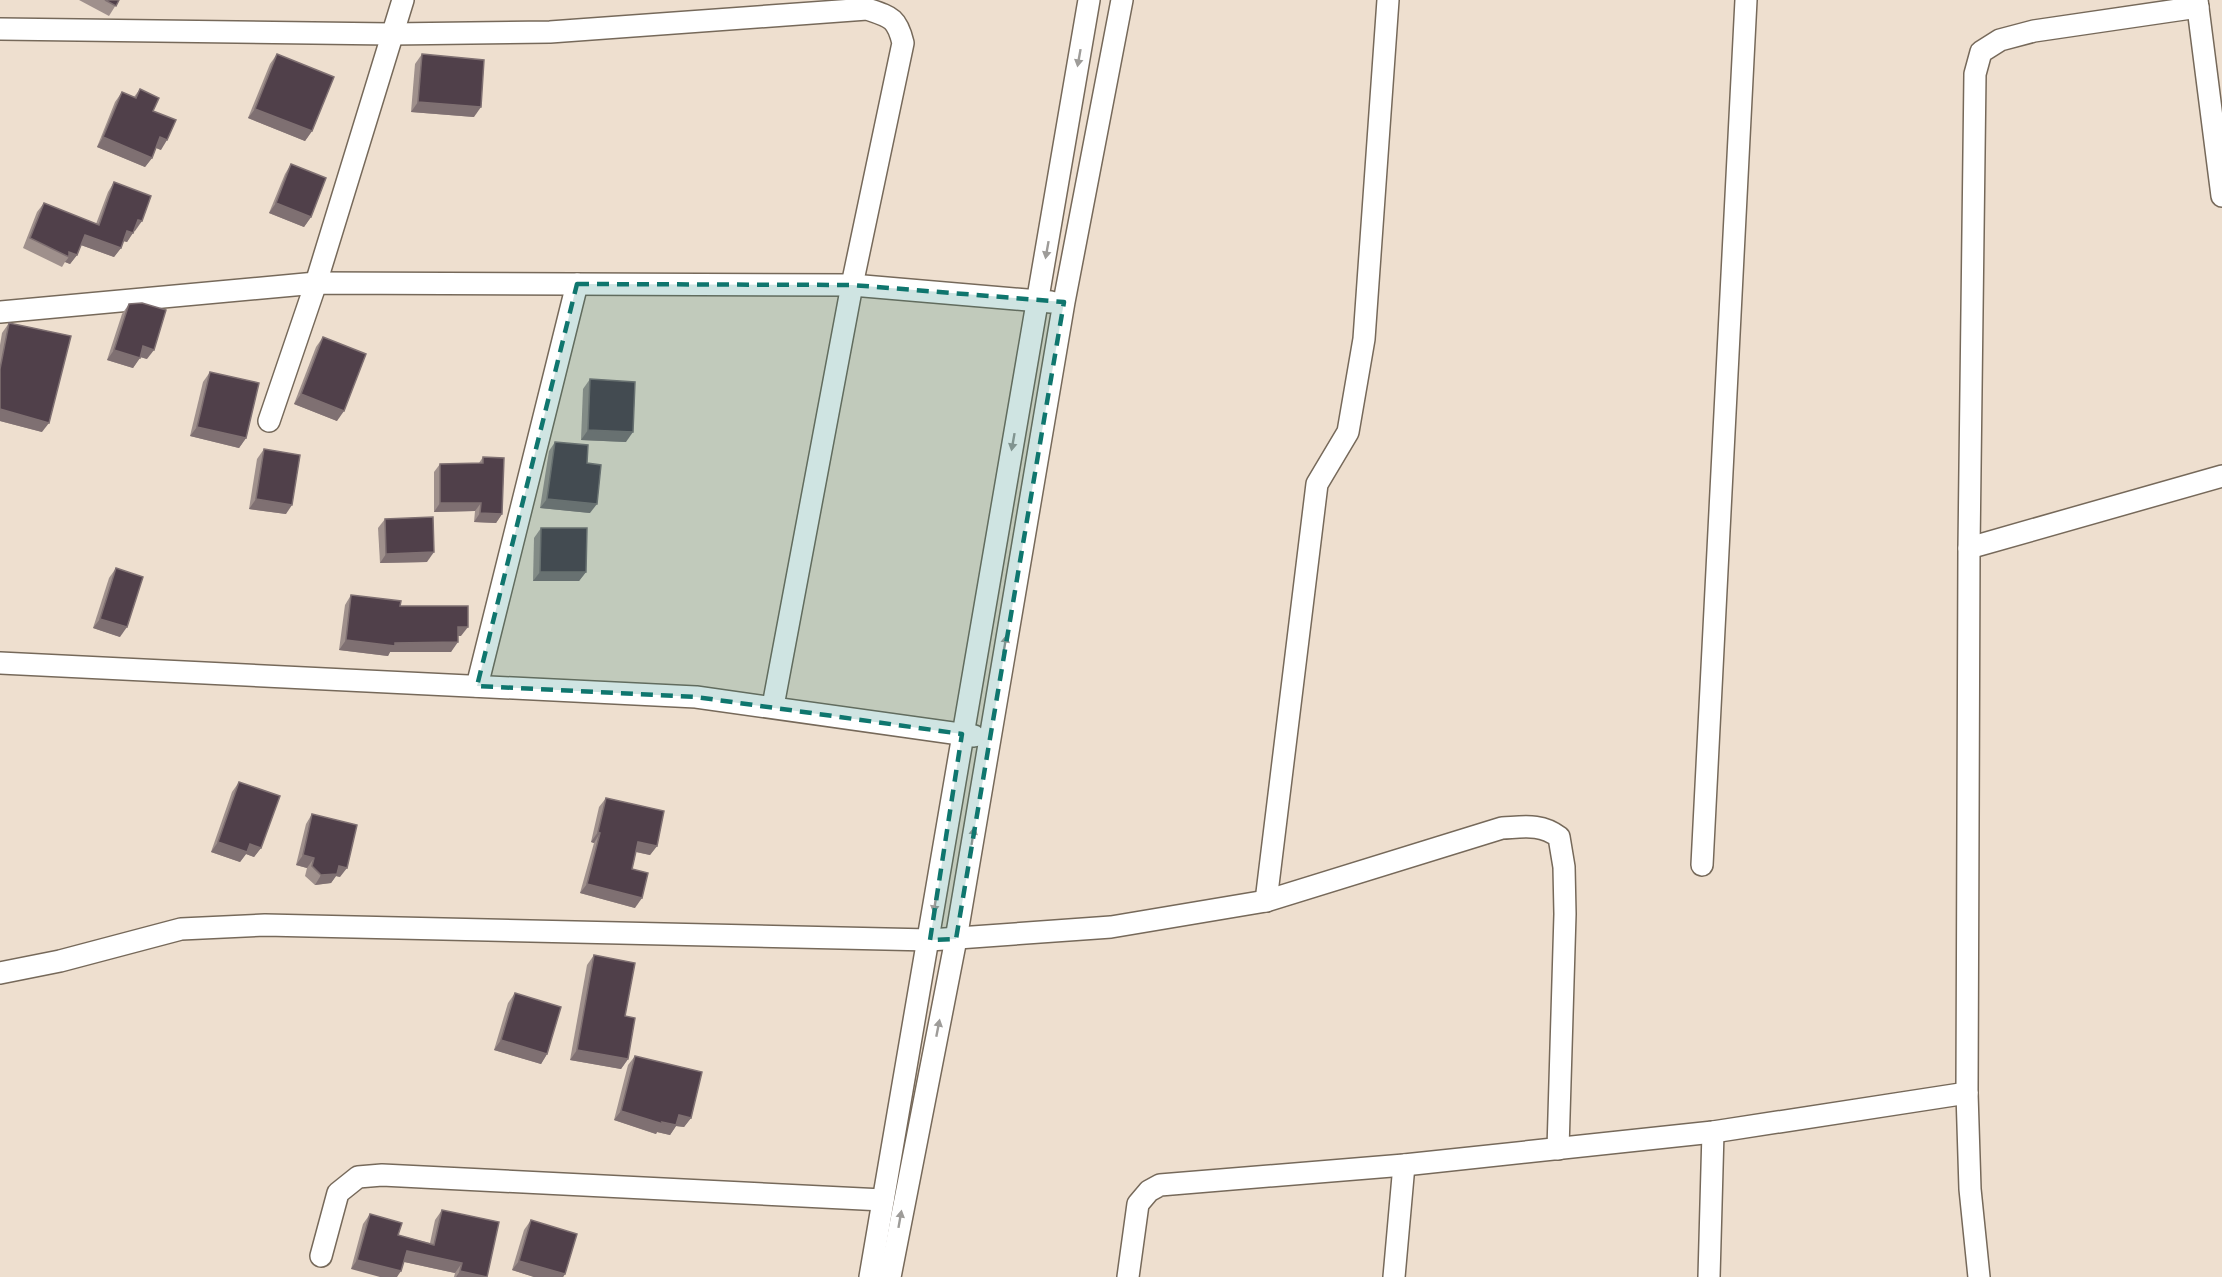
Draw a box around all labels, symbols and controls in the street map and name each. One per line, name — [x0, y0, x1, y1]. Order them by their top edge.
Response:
one-way arrow — [1074, 48, 1083, 67]
one-way arrow — [1042, 241, 1051, 260]
one-way arrow — [1008, 433, 1017, 452]
one-way arrow — [1001, 634, 1010, 653]
one-way arrow — [969, 827, 978, 846]
one-way arrow — [931, 894, 940, 913]
one-way arrow — [934, 1018, 943, 1037]
one-way arrow — [896, 1210, 905, 1229]

